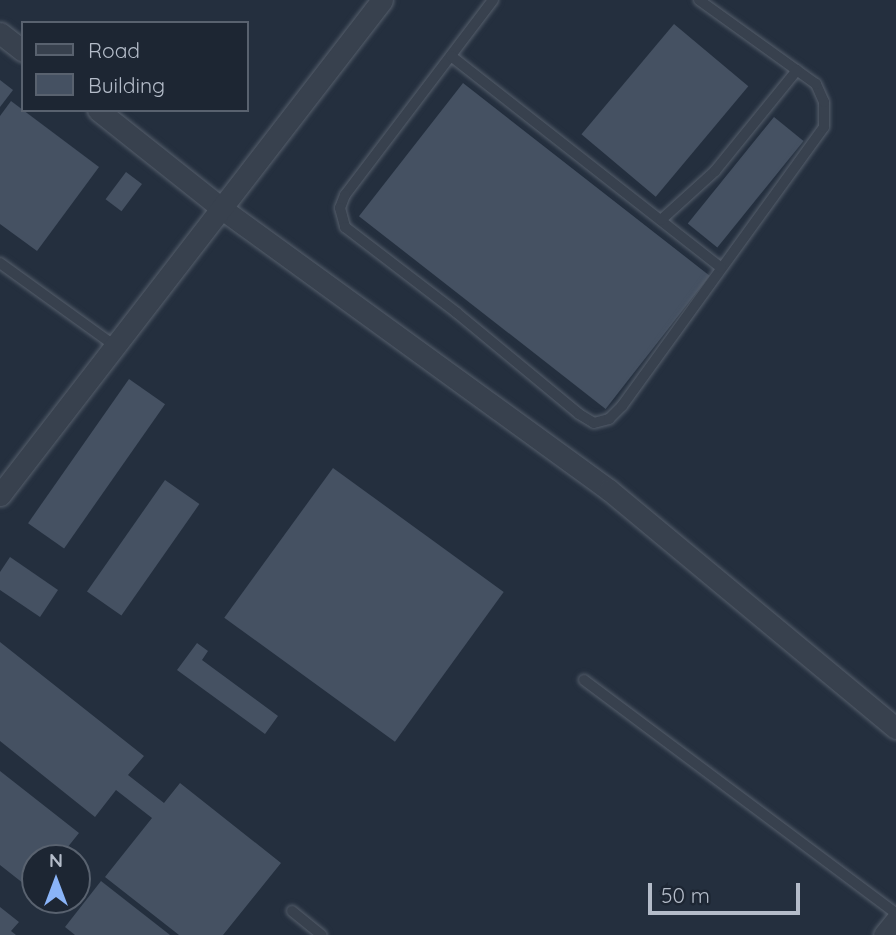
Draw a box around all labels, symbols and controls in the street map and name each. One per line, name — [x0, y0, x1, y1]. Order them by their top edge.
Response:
legend — [21, 21, 248, 112]
text: Road — [88, 37, 140, 63]
text: Building — [88, 72, 165, 98]
north arrow — [21, 844, 91, 914]
text: N — [49, 848, 63, 872]
scale bar — [651, 869, 803, 913]
text: 50 m — [661, 882, 710, 908]

